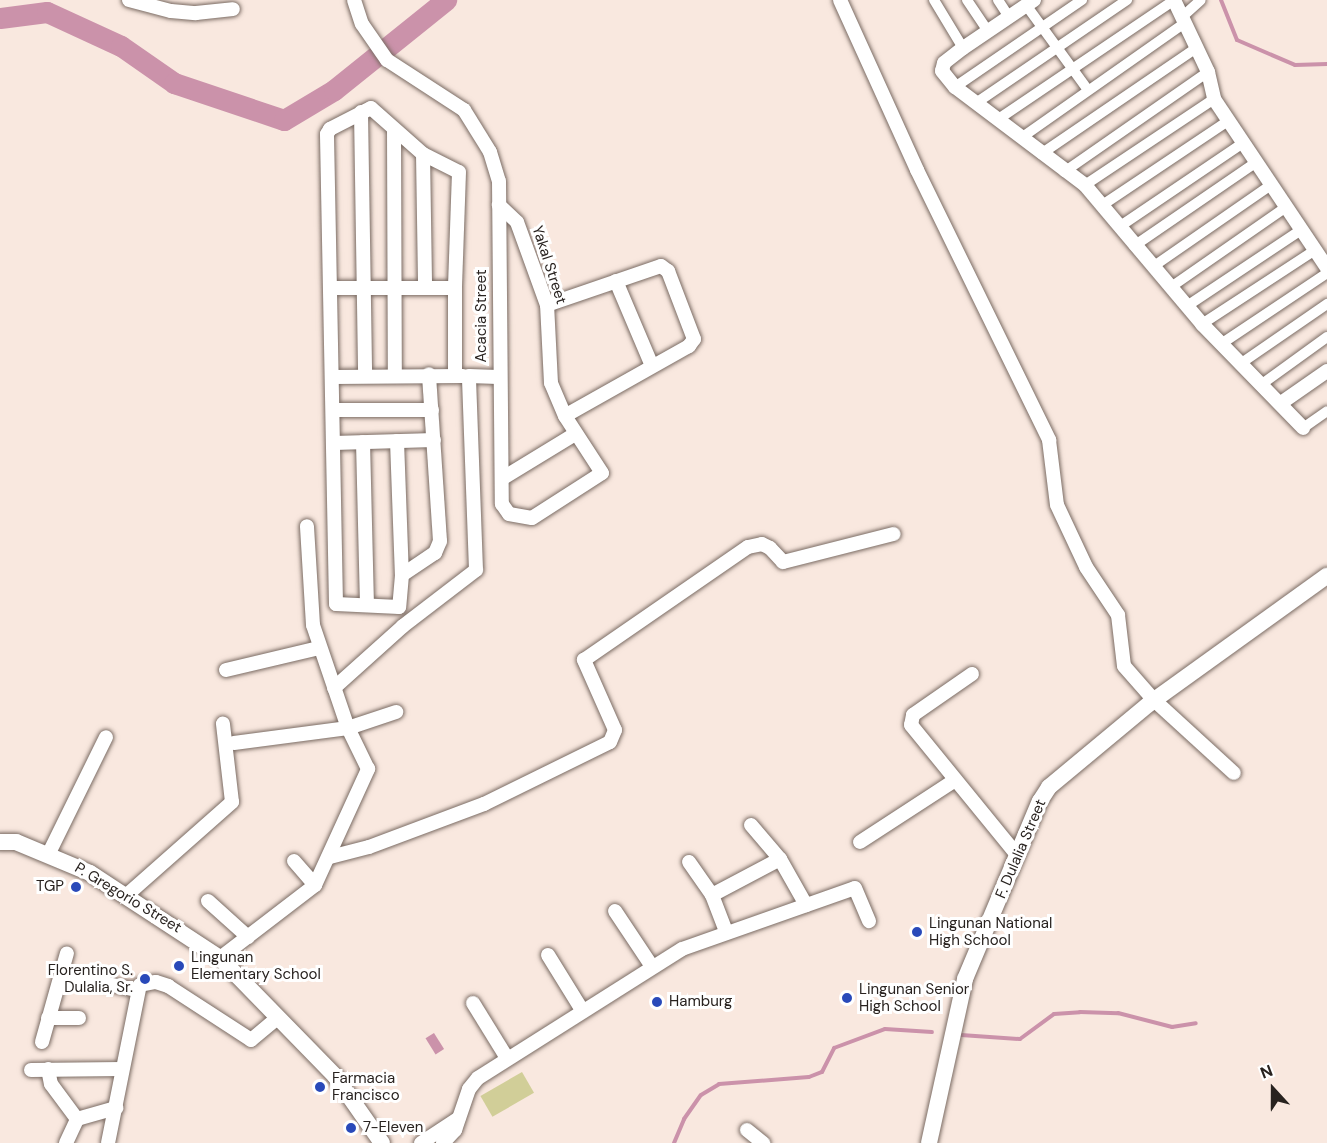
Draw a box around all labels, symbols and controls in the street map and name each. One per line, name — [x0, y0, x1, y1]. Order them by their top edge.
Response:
street label: Yakal Street — [528, 224, 570, 306]
street label: Acacia Street — [473, 269, 491, 363]
street label: F. Dulalia Street — [992, 797, 1050, 901]
street label: P. Gregorio Street — [71, 859, 185, 937]
place label: TGP — [36, 878, 64, 896]
marker: TGP — [69, 880, 83, 894]
place label: Lingunan National High School — [929, 914, 1052, 949]
marker: Lingunan National High School — [910, 925, 924, 939]
place label: Lingunan Elementary School — [191, 948, 321, 983]
marker: Lingunan Elementary School — [172, 959, 186, 973]
place label: Florentino S. Dulalia, Sr. — [48, 961, 133, 996]
marker: Florentino S. Dulalia, Sr. — [138, 972, 152, 986]
place label: Lingunan Senior High School — [859, 980, 969, 1015]
marker: Lingunan Senior High School — [840, 991, 854, 1005]
place label: Hamburg — [669, 993, 732, 1011]
marker: Hamburg — [650, 995, 664, 1009]
north arrow — [1243, 1059, 1303, 1119]
text: N — [1257, 1060, 1276, 1084]
place label: Farmacia Francisco — [332, 1069, 400, 1104]
marker: Farmacia Francisco — [313, 1080, 327, 1094]
place label: 7-Eleven — [363, 1119, 423, 1137]
marker: 7-Eleven — [344, 1121, 358, 1135]

